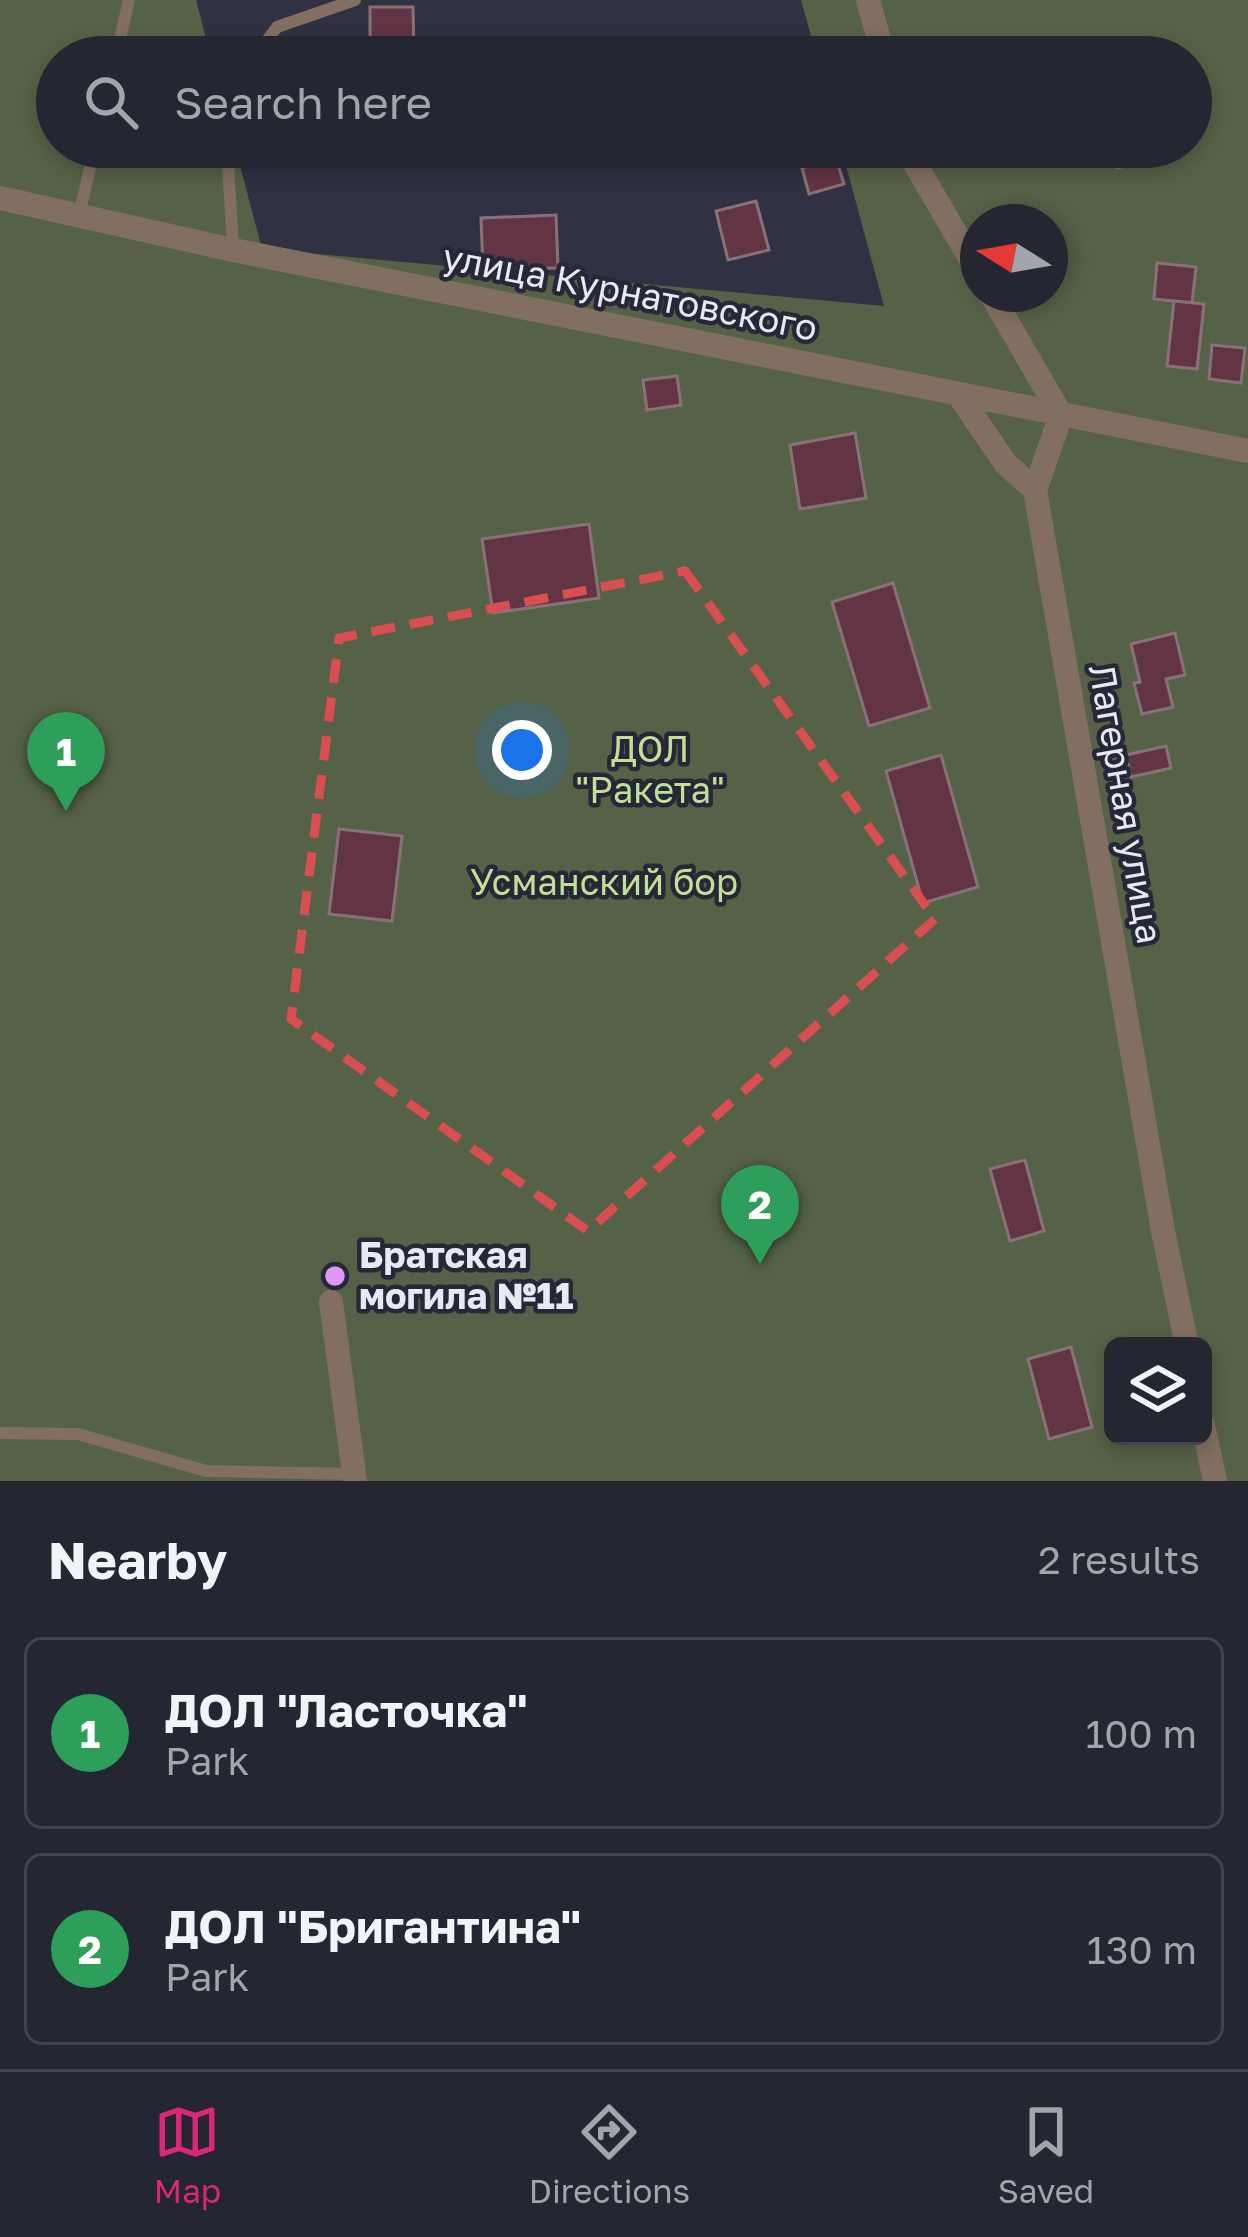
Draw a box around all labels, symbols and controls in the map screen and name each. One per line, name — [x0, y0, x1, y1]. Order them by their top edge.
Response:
search box — [36, 36, 1212, 168]
icon: search — [78, 69, 144, 135]
text: Search here — [174, 75, 432, 129]
north arrow — [960, 204, 1068, 312]
street label: улица Курнатовского — [439, 234, 821, 349]
street label: Лагерная улица — [1081, 661, 1172, 947]
pin: 1 — [27, 712, 105, 811]
your location — [492, 720, 552, 780]
park label: ДОЛ "Ракета" — [575, 727, 725, 811]
park label: Усманский бор — [470, 860, 738, 903]
pin: 2 — [721, 1165, 799, 1264]
place label: Братская могила №11 — [359, 1233, 573, 1317]
marker: Братская могила №11 — [322, 1263, 348, 1289]
map controls — [1104, 1337, 1212, 1445]
button: layers — [1104, 1337, 1212, 1445]
text: Nearby — [48, 1529, 227, 1590]
text: 2 results — [1038, 1536, 1200, 1583]
text: ДОЛ "Ласточка" — [165, 1683, 528, 1737]
text: 1 — [80, 1710, 100, 1757]
text: 100 m — [1085, 1710, 1197, 1757]
text: Park — [165, 1737, 249, 1784]
text: ДОЛ "Бригантина" — [165, 1899, 581, 1953]
text: 2 — [78, 1926, 102, 1973]
text: 130 m — [1087, 1926, 1197, 1973]
text: Park — [165, 1953, 249, 2000]
tab: Map — [154, 2099, 221, 2210]
tab: Directions — [529, 2099, 690, 2210]
tab: Saved — [998, 2099, 1094, 2210]

